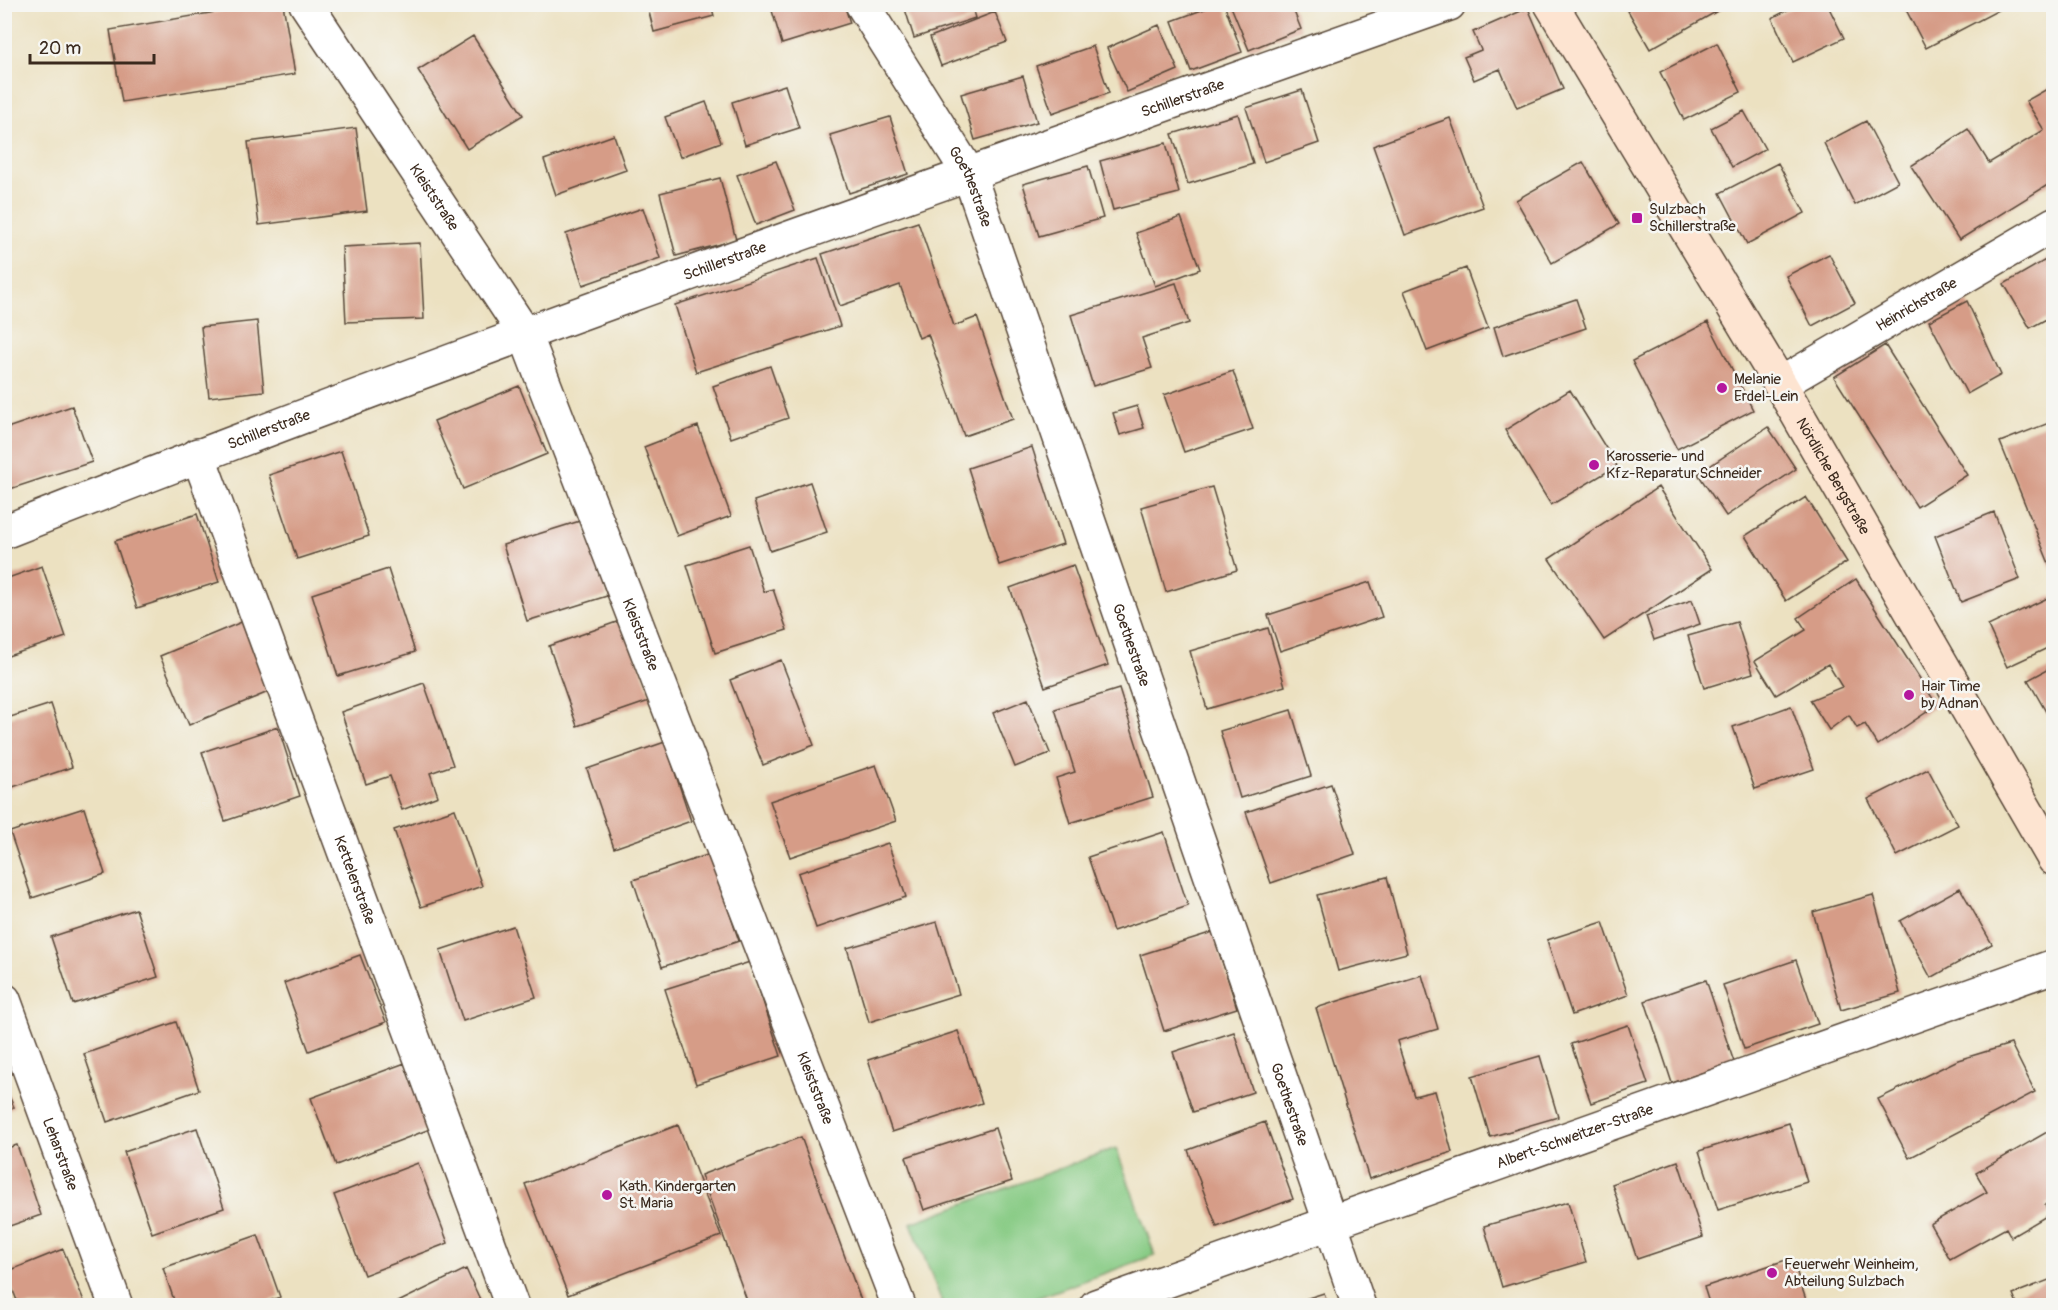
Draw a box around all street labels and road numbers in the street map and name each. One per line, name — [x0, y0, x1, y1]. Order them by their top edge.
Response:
street label: Schillerstraße — [1139, 75, 1227, 122]
street label: Goethestraße — [944, 143, 996, 230]
street label: Kleiststraße — [405, 161, 463, 235]
street label: Schillerstraße — [681, 238, 770, 285]
street label: Heinrichstraße — [1873, 273, 1961, 336]
street label: Schillerstraße — [225, 405, 314, 454]
street label: Nördliche Bergstraße — [1792, 414, 1874, 539]
street label: Kleiststraße — [618, 596, 663, 674]
street label: Goethestraße — [1108, 601, 1154, 690]
street label: Kettelerstraße — [329, 833, 380, 928]
street label: Kleiststraße — [792, 1049, 837, 1128]
street label: Goethestraße — [1266, 1061, 1312, 1149]
street label: Albert-Schweitzer-Straße — [1494, 1100, 1657, 1173]
street label: Leharstraße — [38, 1115, 82, 1194]

